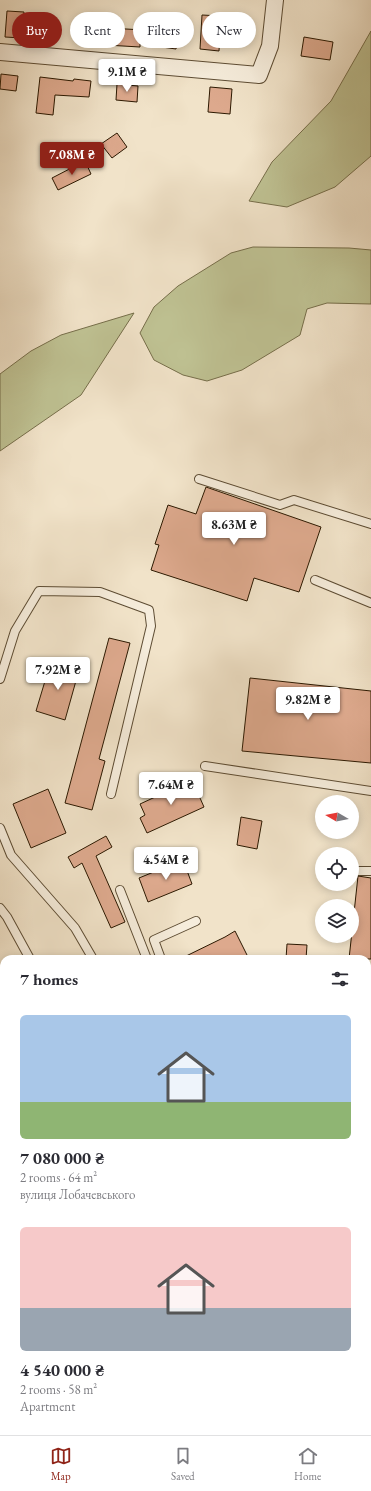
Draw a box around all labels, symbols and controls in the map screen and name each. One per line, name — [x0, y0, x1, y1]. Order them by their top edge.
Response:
chip: Buy — [12, 12, 62, 48]
chip: Rent — [70, 12, 125, 48]
chip: Filters — [133, 12, 194, 48]
chip: New — [202, 12, 256, 48]
pin: 9.1M ₴ — [94, 59, 160, 93]
text: 9.1M ₴ — [107, 63, 147, 80]
pin: 7.08M ₴ — [35, 142, 109, 176]
text: 7.08M ₴ — [49, 146, 95, 163]
pin: 8.63M ₴ — [197, 512, 271, 546]
text: 8.63M ₴ — [211, 516, 257, 533]
pin: 7.92M ₴ — [21, 657, 95, 691]
text: 7.92M ₴ — [35, 661, 81, 678]
pin: 9.82M ₴ — [271, 687, 345, 721]
text: 9.82M ₴ — [285, 691, 331, 708]
pin: 7.64M ₴ — [134, 772, 208, 806]
text: 7.64M ₴ — [148, 776, 194, 793]
north arrow — [315, 795, 359, 839]
map controls — [315, 795, 359, 943]
pin: 4.54M ₴ — [129, 847, 203, 881]
button: locate — [315, 847, 359, 891]
text: 4.54M ₴ — [143, 851, 189, 868]
button: layers — [315, 899, 359, 943]
text: 7 homes — [20, 968, 78, 990]
icon: filters — [329, 968, 351, 990]
icon: home — [150, 1041, 222, 1113]
text: 7 080 000 ₴ — [20, 1147, 104, 1169]
text: 2 rooms · 64 m² — [20, 1169, 97, 1186]
text: вулиця Лобачевського — [20, 1186, 135, 1203]
icon: home — [150, 1253, 222, 1325]
text: 4 540 000 ₴ — [20, 1359, 104, 1381]
text: 2 rooms · 58 m² — [20, 1381, 97, 1398]
text: Apartment — [20, 1398, 75, 1415]
tab: Map — [50, 1445, 72, 1483]
tab: Saved — [171, 1445, 195, 1483]
tab: Home — [294, 1445, 321, 1483]

